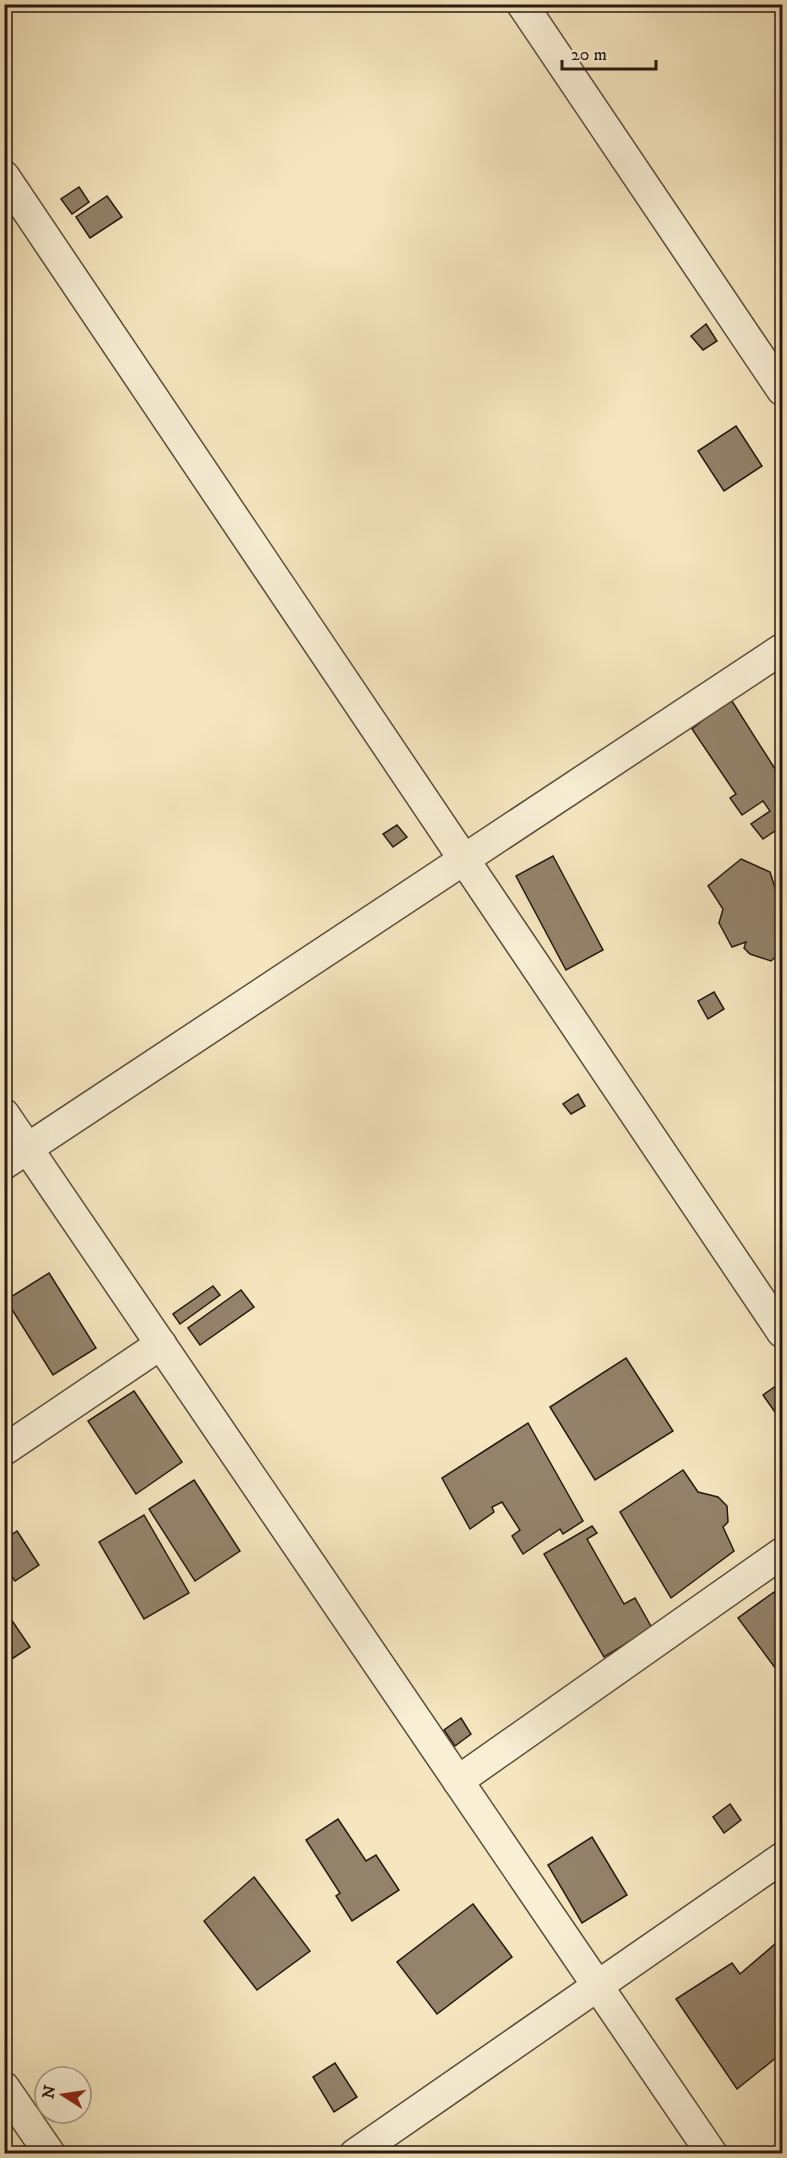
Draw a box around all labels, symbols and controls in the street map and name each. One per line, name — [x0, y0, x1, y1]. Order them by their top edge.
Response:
scale bar — [562, 33, 656, 71]
text: 20 m — [571, 44, 607, 66]
north arrow — [33, 2065, 93, 2125]
text: N — [38, 2084, 60, 2101]

